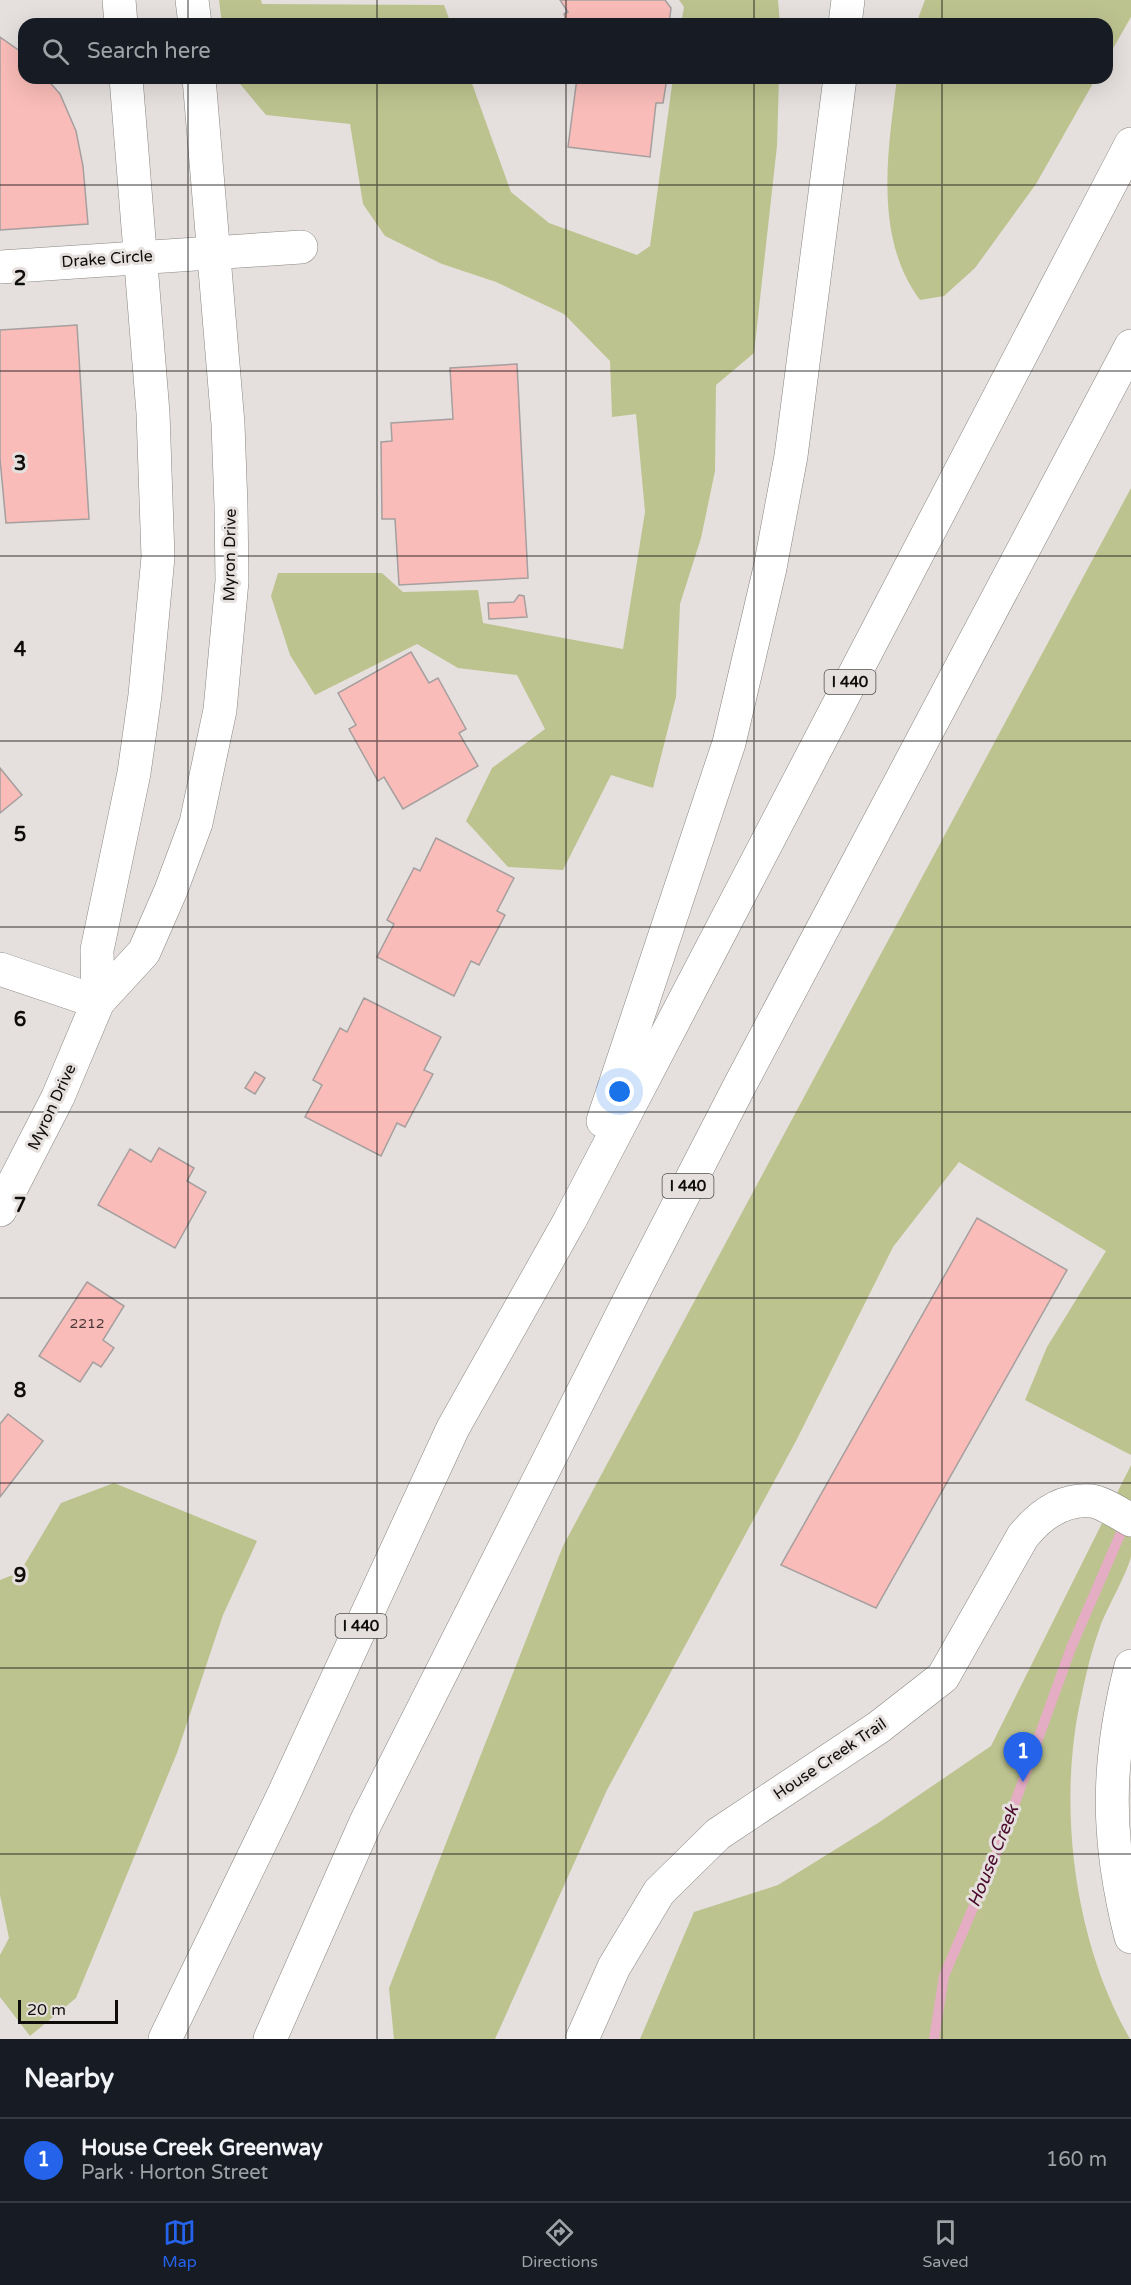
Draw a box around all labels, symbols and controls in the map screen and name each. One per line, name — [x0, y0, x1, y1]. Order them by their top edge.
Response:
search box — [18, 18, 1113, 84]
icon: search — [39, 35, 72, 68]
text: Search here — [87, 38, 211, 64]
street label: Drake Circle — [61, 246, 153, 272]
text: 2 — [14, 267, 26, 291]
text: 3 — [14, 452, 26, 476]
street label: Myron Drive — [219, 508, 241, 602]
text: 4 — [14, 638, 27, 662]
road number: I 440 — [824, 670, 876, 694]
text: 5 — [14, 823, 26, 847]
text: 6 — [14, 1008, 26, 1032]
street label: Myron Drive — [23, 1061, 81, 1153]
your location — [605, 1077, 634, 1106]
road number: I 440 — [662, 1174, 714, 1198]
text: 7 — [14, 1194, 26, 1218]
house number: 2212 — [69, 1315, 105, 1332]
text: 8 — [14, 1379, 26, 1403]
text: 9 — [14, 1564, 26, 1588]
road number: I 440 — [336, 1614, 386, 1638]
street label: House Creek Trail — [770, 1714, 890, 1804]
pin: 1 — [1004, 1732, 1042, 1782]
water label: House Creek — [963, 1801, 1024, 1910]
scale bar — [18, 1997, 118, 2024]
text: 20 m — [27, 2000, 66, 2020]
text: Nearby — [24, 2063, 114, 2094]
text: House Creek Greenway — [81, 2135, 323, 2161]
text: 1 — [37, 2148, 50, 2172]
text: 160 m — [1046, 2148, 1107, 2172]
text: Park · Horton Street — [81, 2161, 268, 2185]
tab: Map — [162, 2216, 197, 2272]
tab: Directions — [521, 2216, 598, 2272]
tab: Saved — [922, 2216, 969, 2272]

